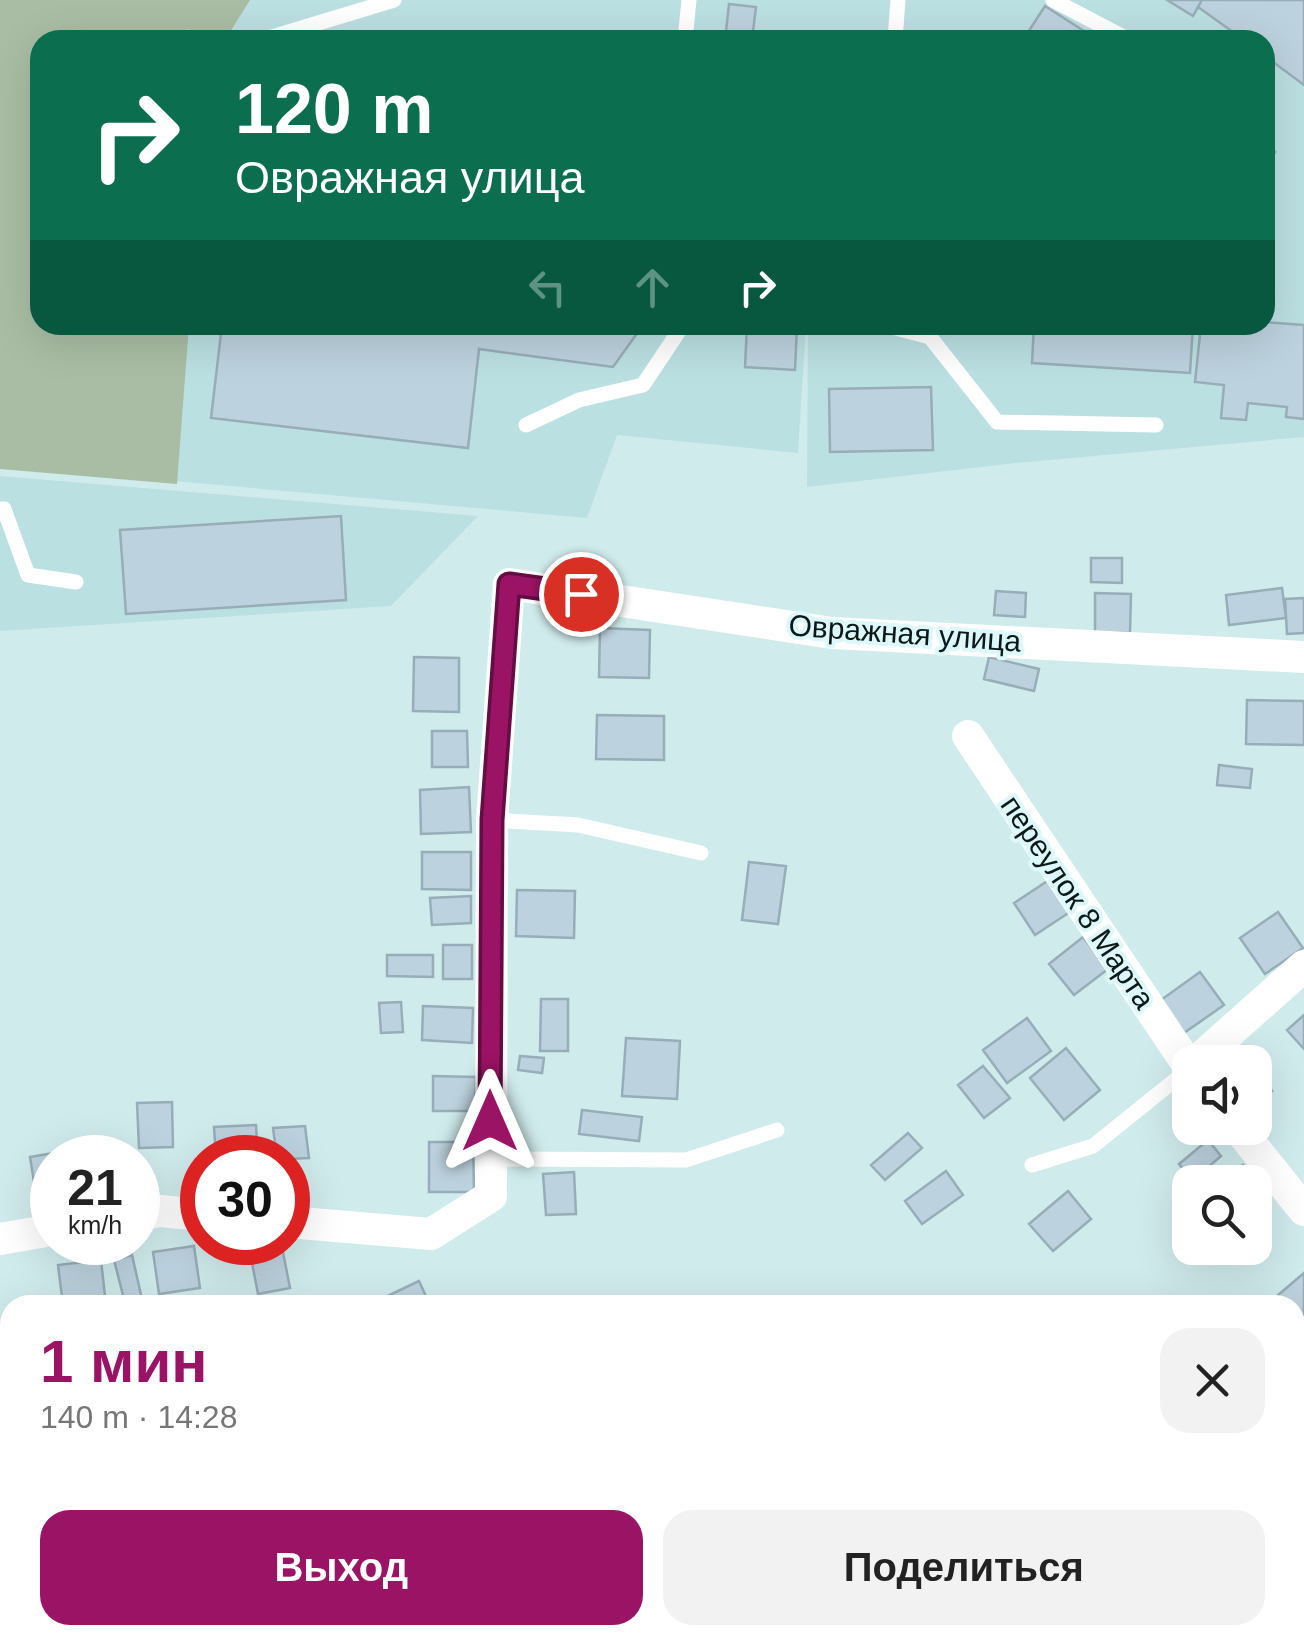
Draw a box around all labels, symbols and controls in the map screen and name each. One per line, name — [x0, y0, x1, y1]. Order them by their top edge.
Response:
icon: right — [70, 70, 200, 200]
text: 120 m — [235, 70, 433, 148]
text: Овражная улица — [235, 152, 585, 203]
icon: left — [520, 260, 575, 315]
icon: ahead — [625, 260, 680, 315]
icon: right — [730, 260, 785, 315]
pin — [539, 552, 624, 637]
icon: arrive — [554, 567, 609, 622]
street label: Овражная улица — [788, 608, 1023, 658]
street label: переулок 8 Марта — [995, 789, 1162, 1015]
map controls — [1172, 1045, 1272, 1265]
button: sound — [1172, 1045, 1272, 1145]
position arrow — [438, 1069, 542, 1173]
speed limit sign: 30 — [180, 1135, 310, 1265]
text: 21 — [67, 1160, 123, 1216]
button: search — [1172, 1165, 1272, 1265]
text: km/h — [68, 1211, 122, 1239]
text: 1 мин — [40, 1328, 208, 1395]
button: close — [1160, 1328, 1265, 1433]
text: 140 m · 14:28 — [40, 1399, 237, 1435]
button: Выход — [40, 1510, 643, 1625]
button: Поделиться — [663, 1510, 1265, 1625]

